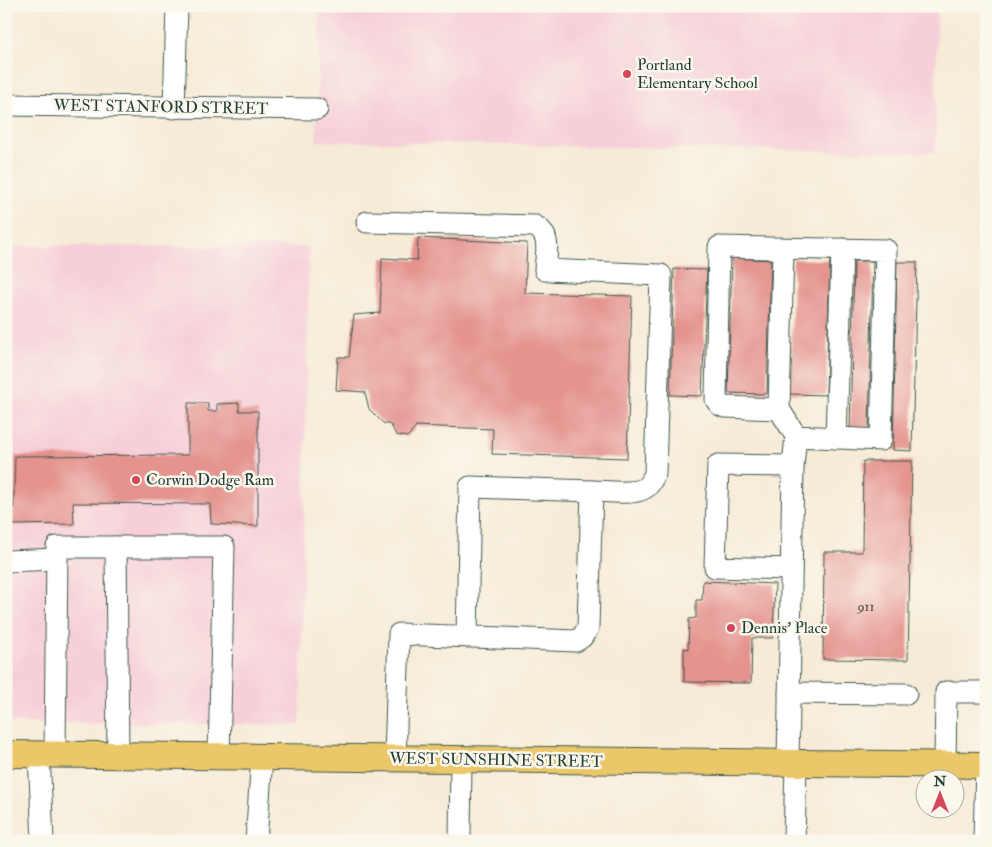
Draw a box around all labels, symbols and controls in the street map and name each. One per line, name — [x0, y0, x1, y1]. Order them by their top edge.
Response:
place label: Portland Elementary School — [637, 55, 758, 93]
marker: Portland Elementary School — [621, 68, 633, 80]
street label: WEST STANFORD STREET — [53, 95, 269, 119]
place label: Corwin Dodge Ram — [146, 470, 275, 490]
marker: Corwin Dodge Ram — [130, 474, 142, 486]
house number: 911 — [856, 598, 875, 615]
place label: Dennis' Place — [741, 618, 828, 638]
marker: Dennis' Place — [725, 622, 737, 634]
street label: WEST SUNSHINE STREET — [388, 748, 603, 772]
north arrow — [914, 770, 964, 820]
text: N — [933, 773, 947, 790]

